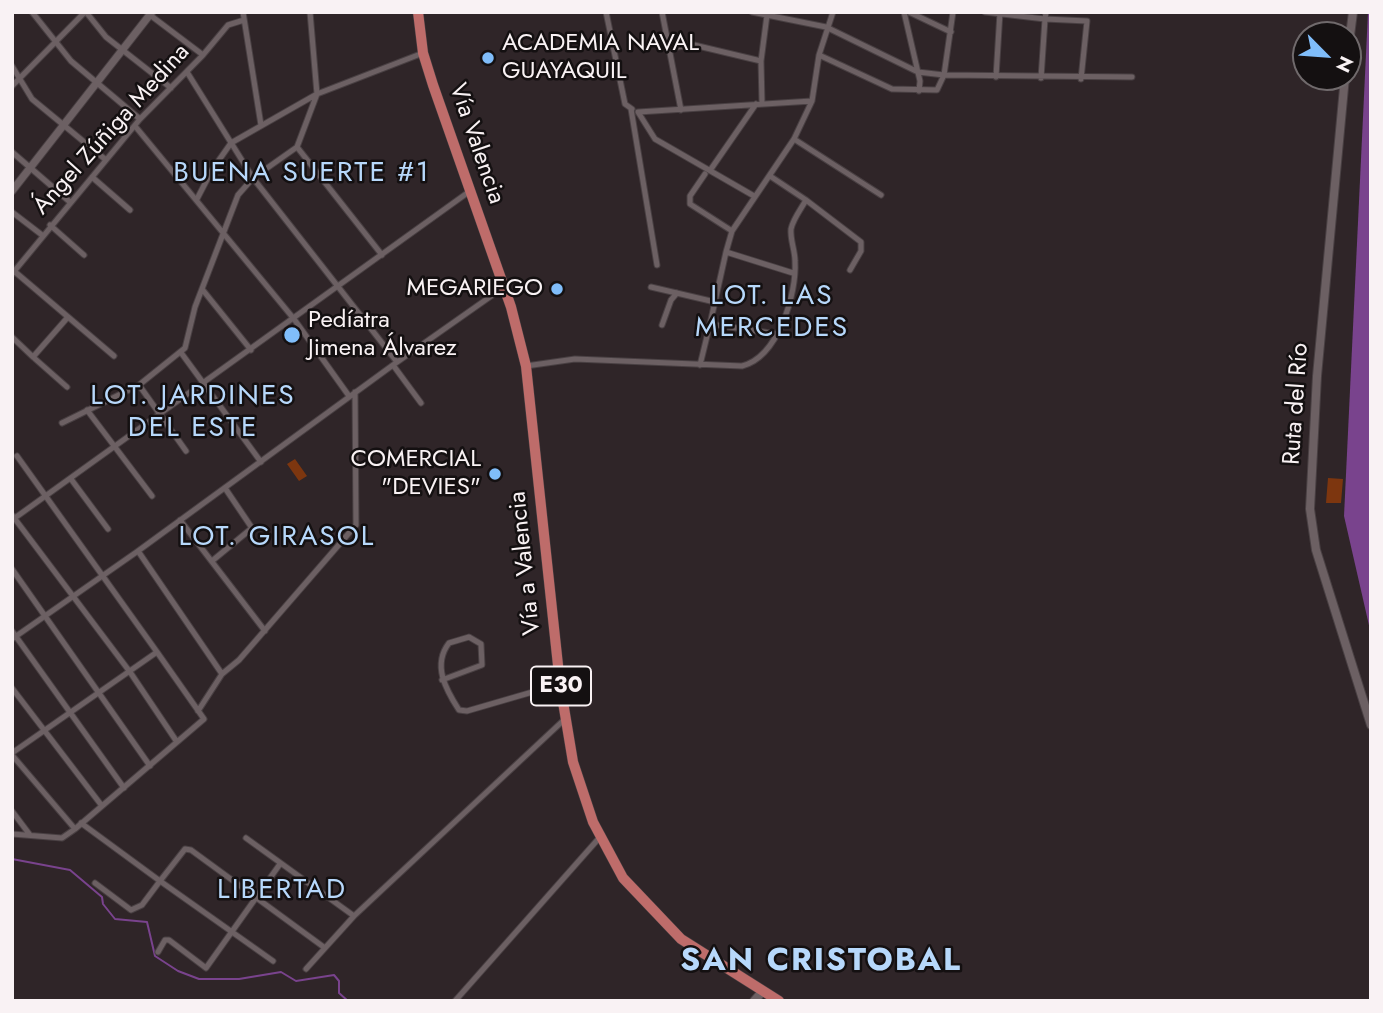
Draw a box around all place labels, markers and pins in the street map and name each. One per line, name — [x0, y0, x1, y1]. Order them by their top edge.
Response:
place label: ACADEMIA NAVAL GUAYAQUIL — [502, 30, 699, 86]
marker: ACADEMIA NAVAL GUAYAQUIL — [480, 50, 496, 66]
place label: MEGARIEGO — [407, 275, 543, 303]
marker: MEGARIEGO — [549, 281, 565, 297]
place label: Pedíatra Jimena Álvarez — [308, 307, 457, 363]
marker: Pedíatra Jimena Álvarez — [282, 325, 302, 345]
place label: COMERCIAL "DEVIES" — [351, 446, 481, 502]
marker: COMERCIAL "DEVIES" — [487, 466, 503, 482]

